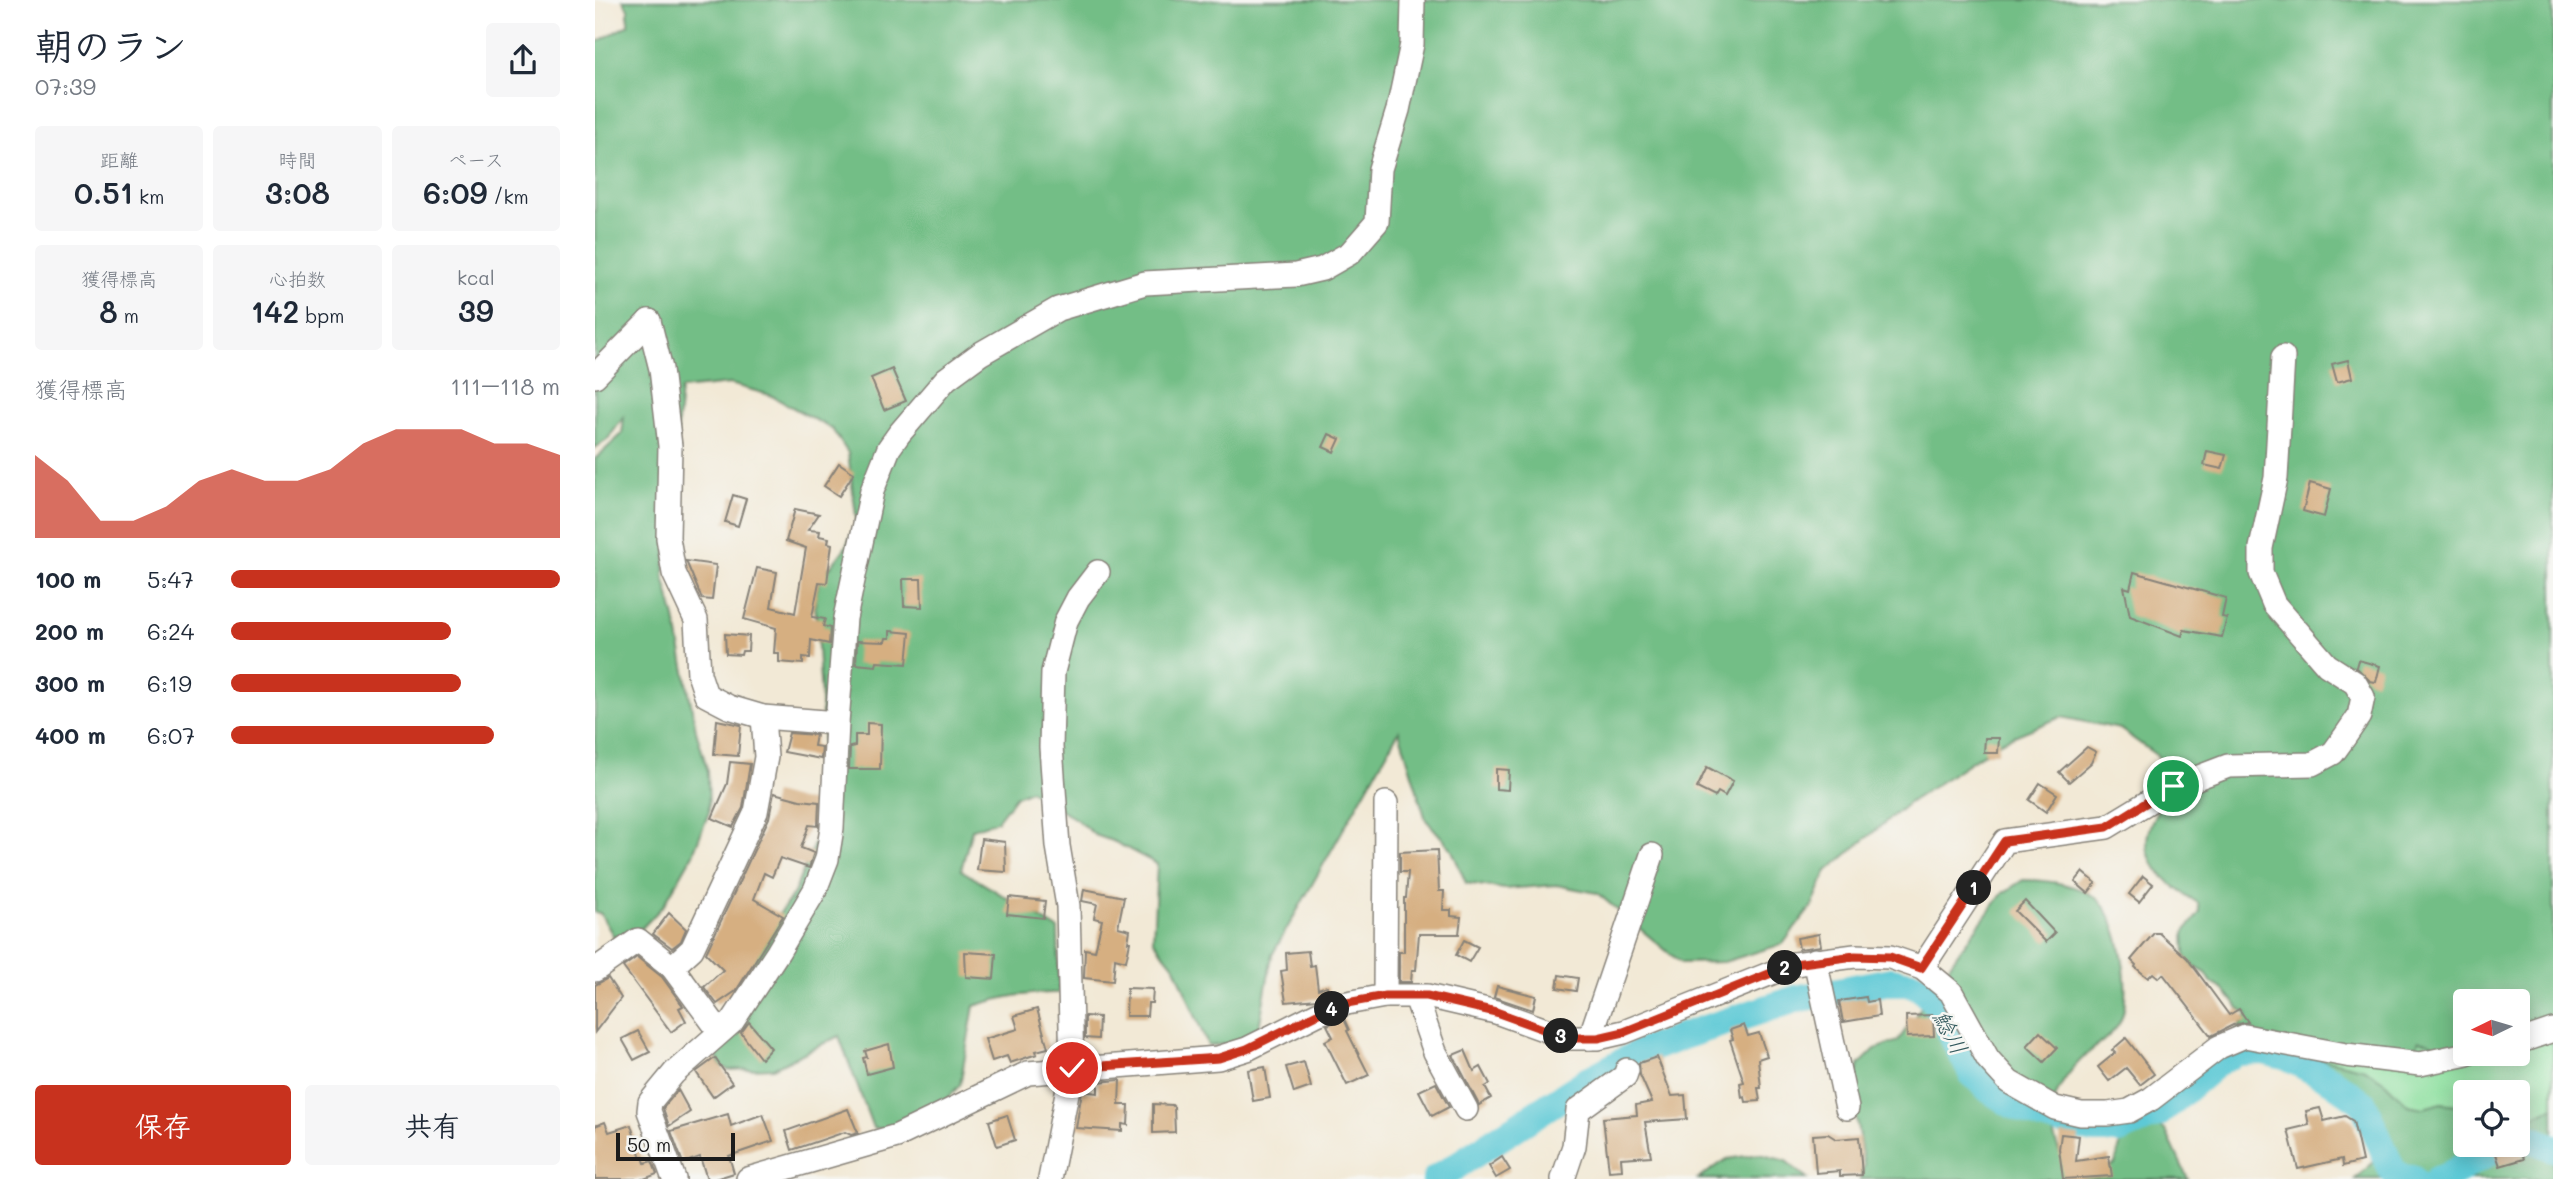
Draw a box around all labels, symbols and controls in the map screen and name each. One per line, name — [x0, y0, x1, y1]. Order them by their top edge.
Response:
text: 朝のラン — [35, 20, 187, 70]
button: share — [486, 23, 560, 97]
text: 07:39 — [35, 71, 96, 101]
text: 距離 — [100, 147, 138, 172]
text: 時間 — [278, 147, 317, 172]
text: ペース — [448, 147, 504, 172]
text: 0.51 — [74, 172, 133, 212]
text: 3:08 — [265, 172, 330, 212]
text: 6:09 — [423, 172, 487, 212]
text: km — [133, 184, 164, 209]
text: /km — [487, 184, 529, 209]
text: kcal — [457, 265, 495, 290]
text: 獲得標高 — [81, 266, 157, 291]
text: 心拍数 — [269, 266, 326, 291]
text: 39 — [458, 290, 494, 330]
text: 8 — [99, 291, 118, 331]
text: 142 — [251, 291, 299, 331]
text: m — [118, 303, 139, 328]
text: bpm — [299, 303, 344, 328]
text: 111–118 m — [450, 371, 560, 401]
text: 獲得標高 — [35, 374, 127, 404]
text: 100 m — [35, 564, 101, 594]
text: 5:47 — [147, 564, 194, 594]
text: 200 m — [35, 616, 104, 646]
text: 6:24 — [147, 616, 194, 646]
text: 300 m — [35, 668, 105, 698]
text: 6:19 — [147, 668, 192, 698]
text: 400 m — [35, 720, 106, 750]
text: 6:07 — [147, 720, 195, 750]
pin — [2143, 756, 2203, 816]
icon: arrive — [2154, 767, 2192, 805]
pin: 1 — [1957, 870, 1991, 906]
text: 1 — [1969, 875, 1978, 900]
pin: 2 — [1767, 950, 1803, 986]
text: 2 — [1779, 955, 1790, 980]
north arrow — [2453, 989, 2531, 1066]
map controls — [2453, 989, 2530, 1157]
pin: 4 — [1315, 992, 1349, 1026]
text: 4 — [1325, 996, 1338, 1021]
water label: 鯰川 — [1927, 1005, 1975, 1059]
pin: 3 — [1543, 1018, 1579, 1054]
text: 3 — [1555, 1023, 1566, 1048]
pin — [1042, 1038, 1102, 1098]
icon: check — [1053, 1049, 1091, 1087]
button: locate — [2453, 1080, 2530, 1157]
button: 保存 — [35, 1085, 291, 1165]
button: 共有 — [305, 1085, 560, 1165]
scale bar — [616, 1130, 735, 1162]
text: 50 m — [627, 1132, 671, 1157]

